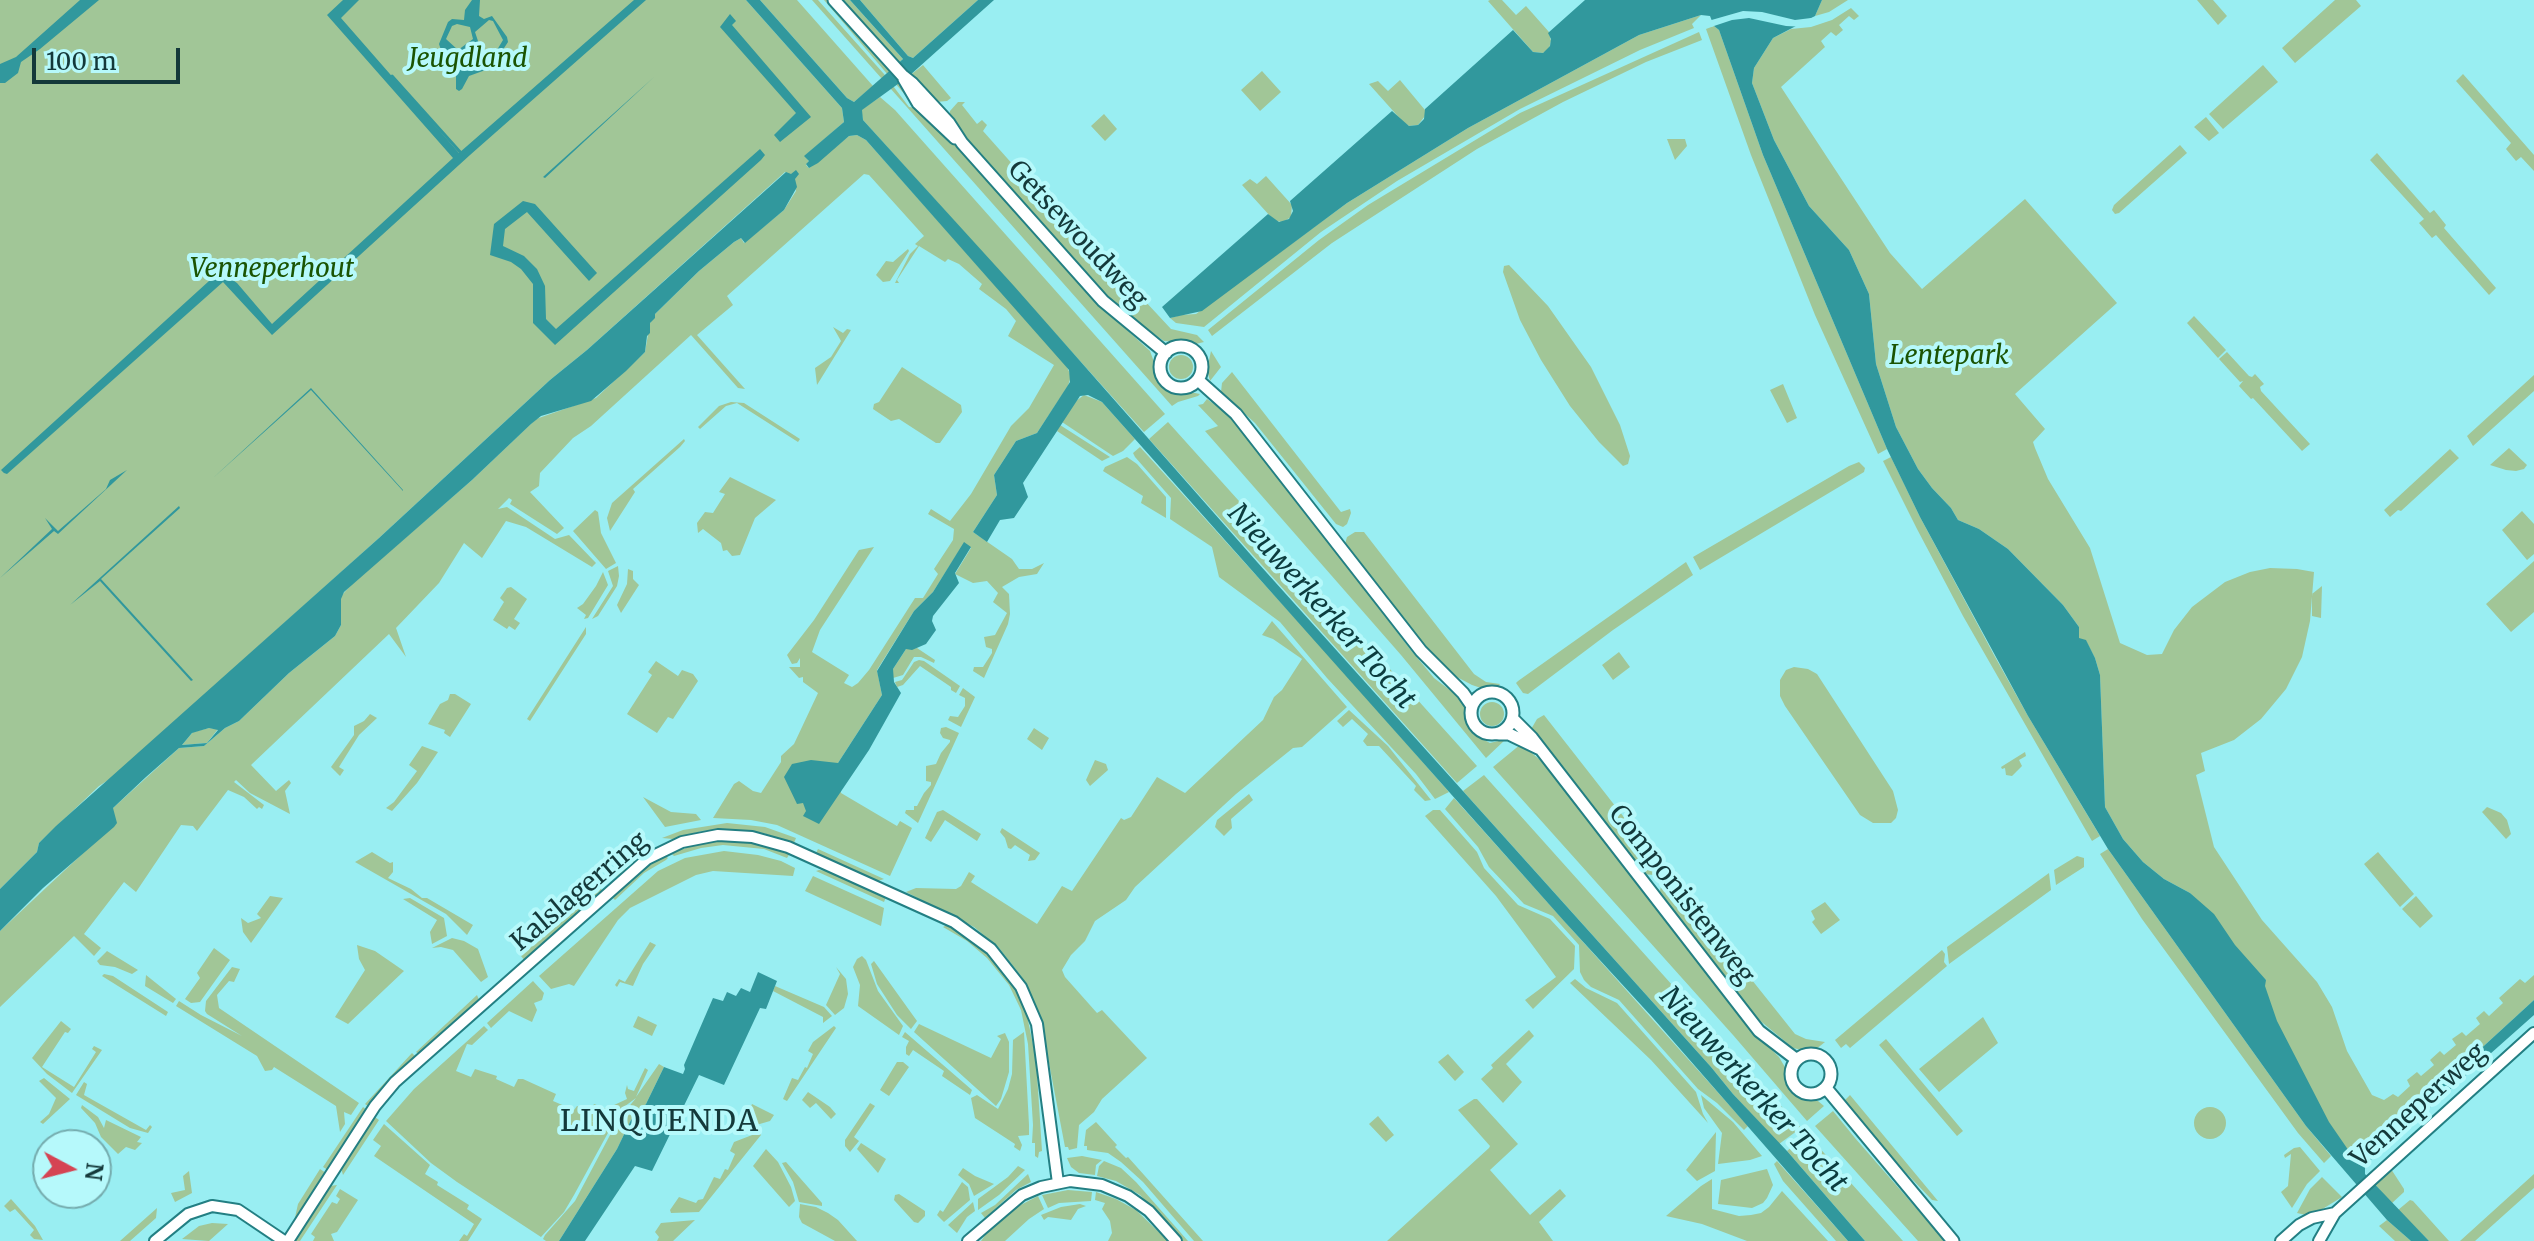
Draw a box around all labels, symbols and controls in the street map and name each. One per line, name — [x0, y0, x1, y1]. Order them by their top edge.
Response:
scale bar — [36, 32, 184, 82]
park label: Jeugdland — [409, 44, 527, 76]
text: 100 m — [46, 46, 116, 77]
street label: Getsewoudweg — [1001, 155, 1153, 315]
park label: Venneperhout — [190, 254, 354, 286]
park label: Lentepark — [1889, 341, 2009, 373]
water label: Nieuwerkerker Tocht — [1220, 497, 1422, 717]
street label: Componistenweg — [1601, 799, 1761, 991]
street label: Kalslagerring — [505, 826, 655, 958]
water label: Nieuwerkerker Tocht — [1652, 980, 1854, 1200]
street label: Venneperweg — [2345, 1037, 2493, 1175]
district label: LINQUENDA — [560, 1105, 760, 1141]
north arrow — [32, 1129, 112, 1209]
text: N — [79, 1161, 109, 1182]

